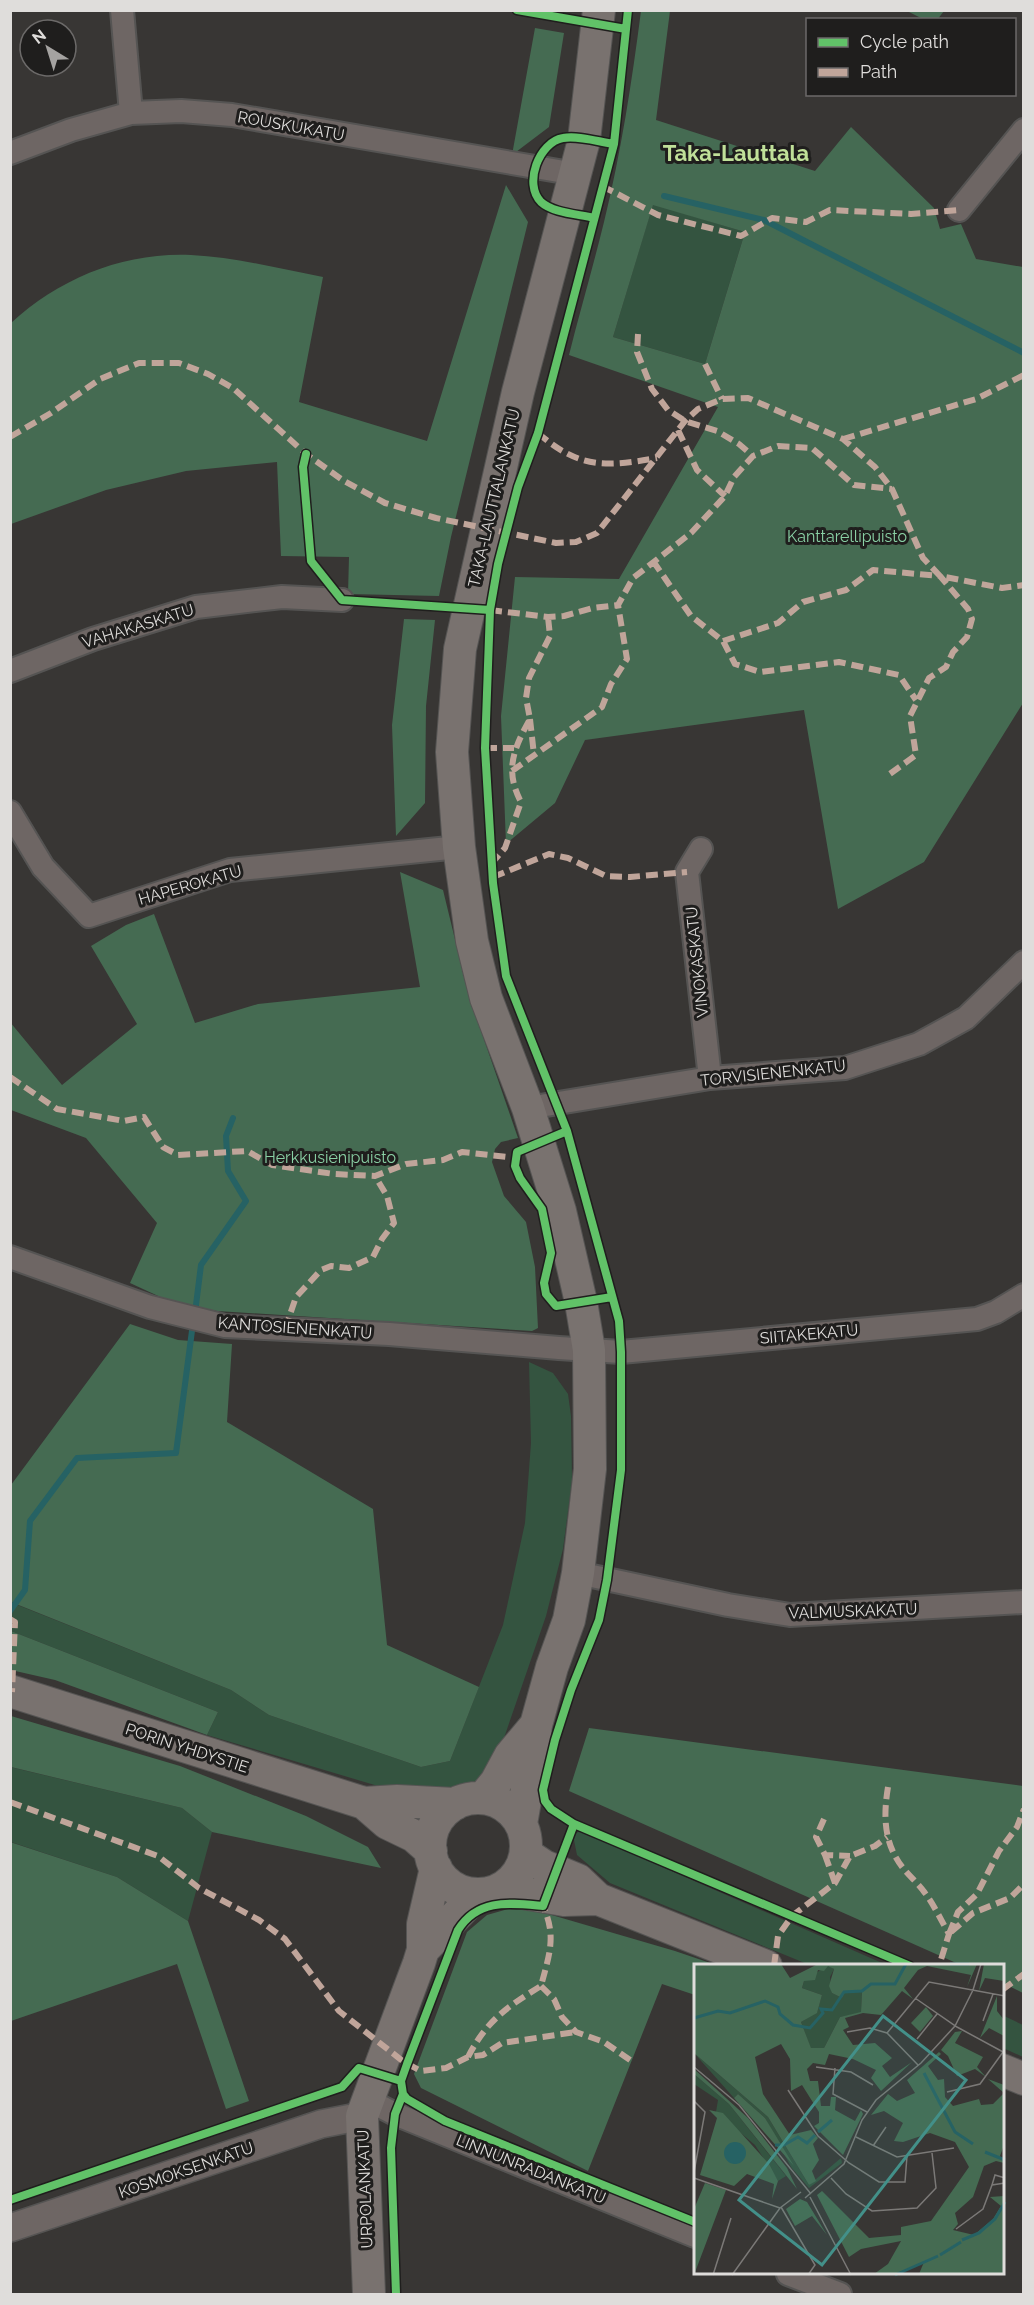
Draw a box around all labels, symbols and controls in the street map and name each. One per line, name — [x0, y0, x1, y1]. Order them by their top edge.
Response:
north arrow — [18, 18, 78, 78]
legend — [806, 18, 1016, 96]
text: N — [28, 25, 50, 48]
text: Cycle path — [860, 31, 949, 52]
text: Path — [860, 61, 897, 82]
street label: ROUSKUKATU — [236, 107, 346, 145]
district label: Taka-Lauttala — [663, 140, 809, 166]
street label: TAKA-LAUTTALANKATU — [464, 407, 524, 589]
park label: Kanttarellipuisto — [787, 527, 907, 546]
street label: VAHAKASKATU — [80, 600, 196, 652]
street label: HAPEROKATU — [136, 861, 244, 909]
street label: VINOKASKATU — [682, 905, 712, 1019]
street label: TORVISIENENKATU — [699, 1056, 847, 1090]
park label: Herkkusienipuisto — [264, 1148, 396, 1167]
street label: KANTOSIENENKATU — [217, 1313, 373, 1343]
street label: SIITAKEKATU — [759, 1320, 859, 1348]
street label: VALMUSKAKATU — [788, 1599, 918, 1623]
street label: PORIN YHDYSTIE — [123, 1719, 251, 1777]
inset map — [694, 1964, 1004, 2275]
street label: URPOLANKATU — [353, 2129, 377, 2249]
street label: LINNUNRADANKATU — [453, 2130, 609, 2208]
street label: KOSMOKSENKATU — [116, 2138, 256, 2202]

